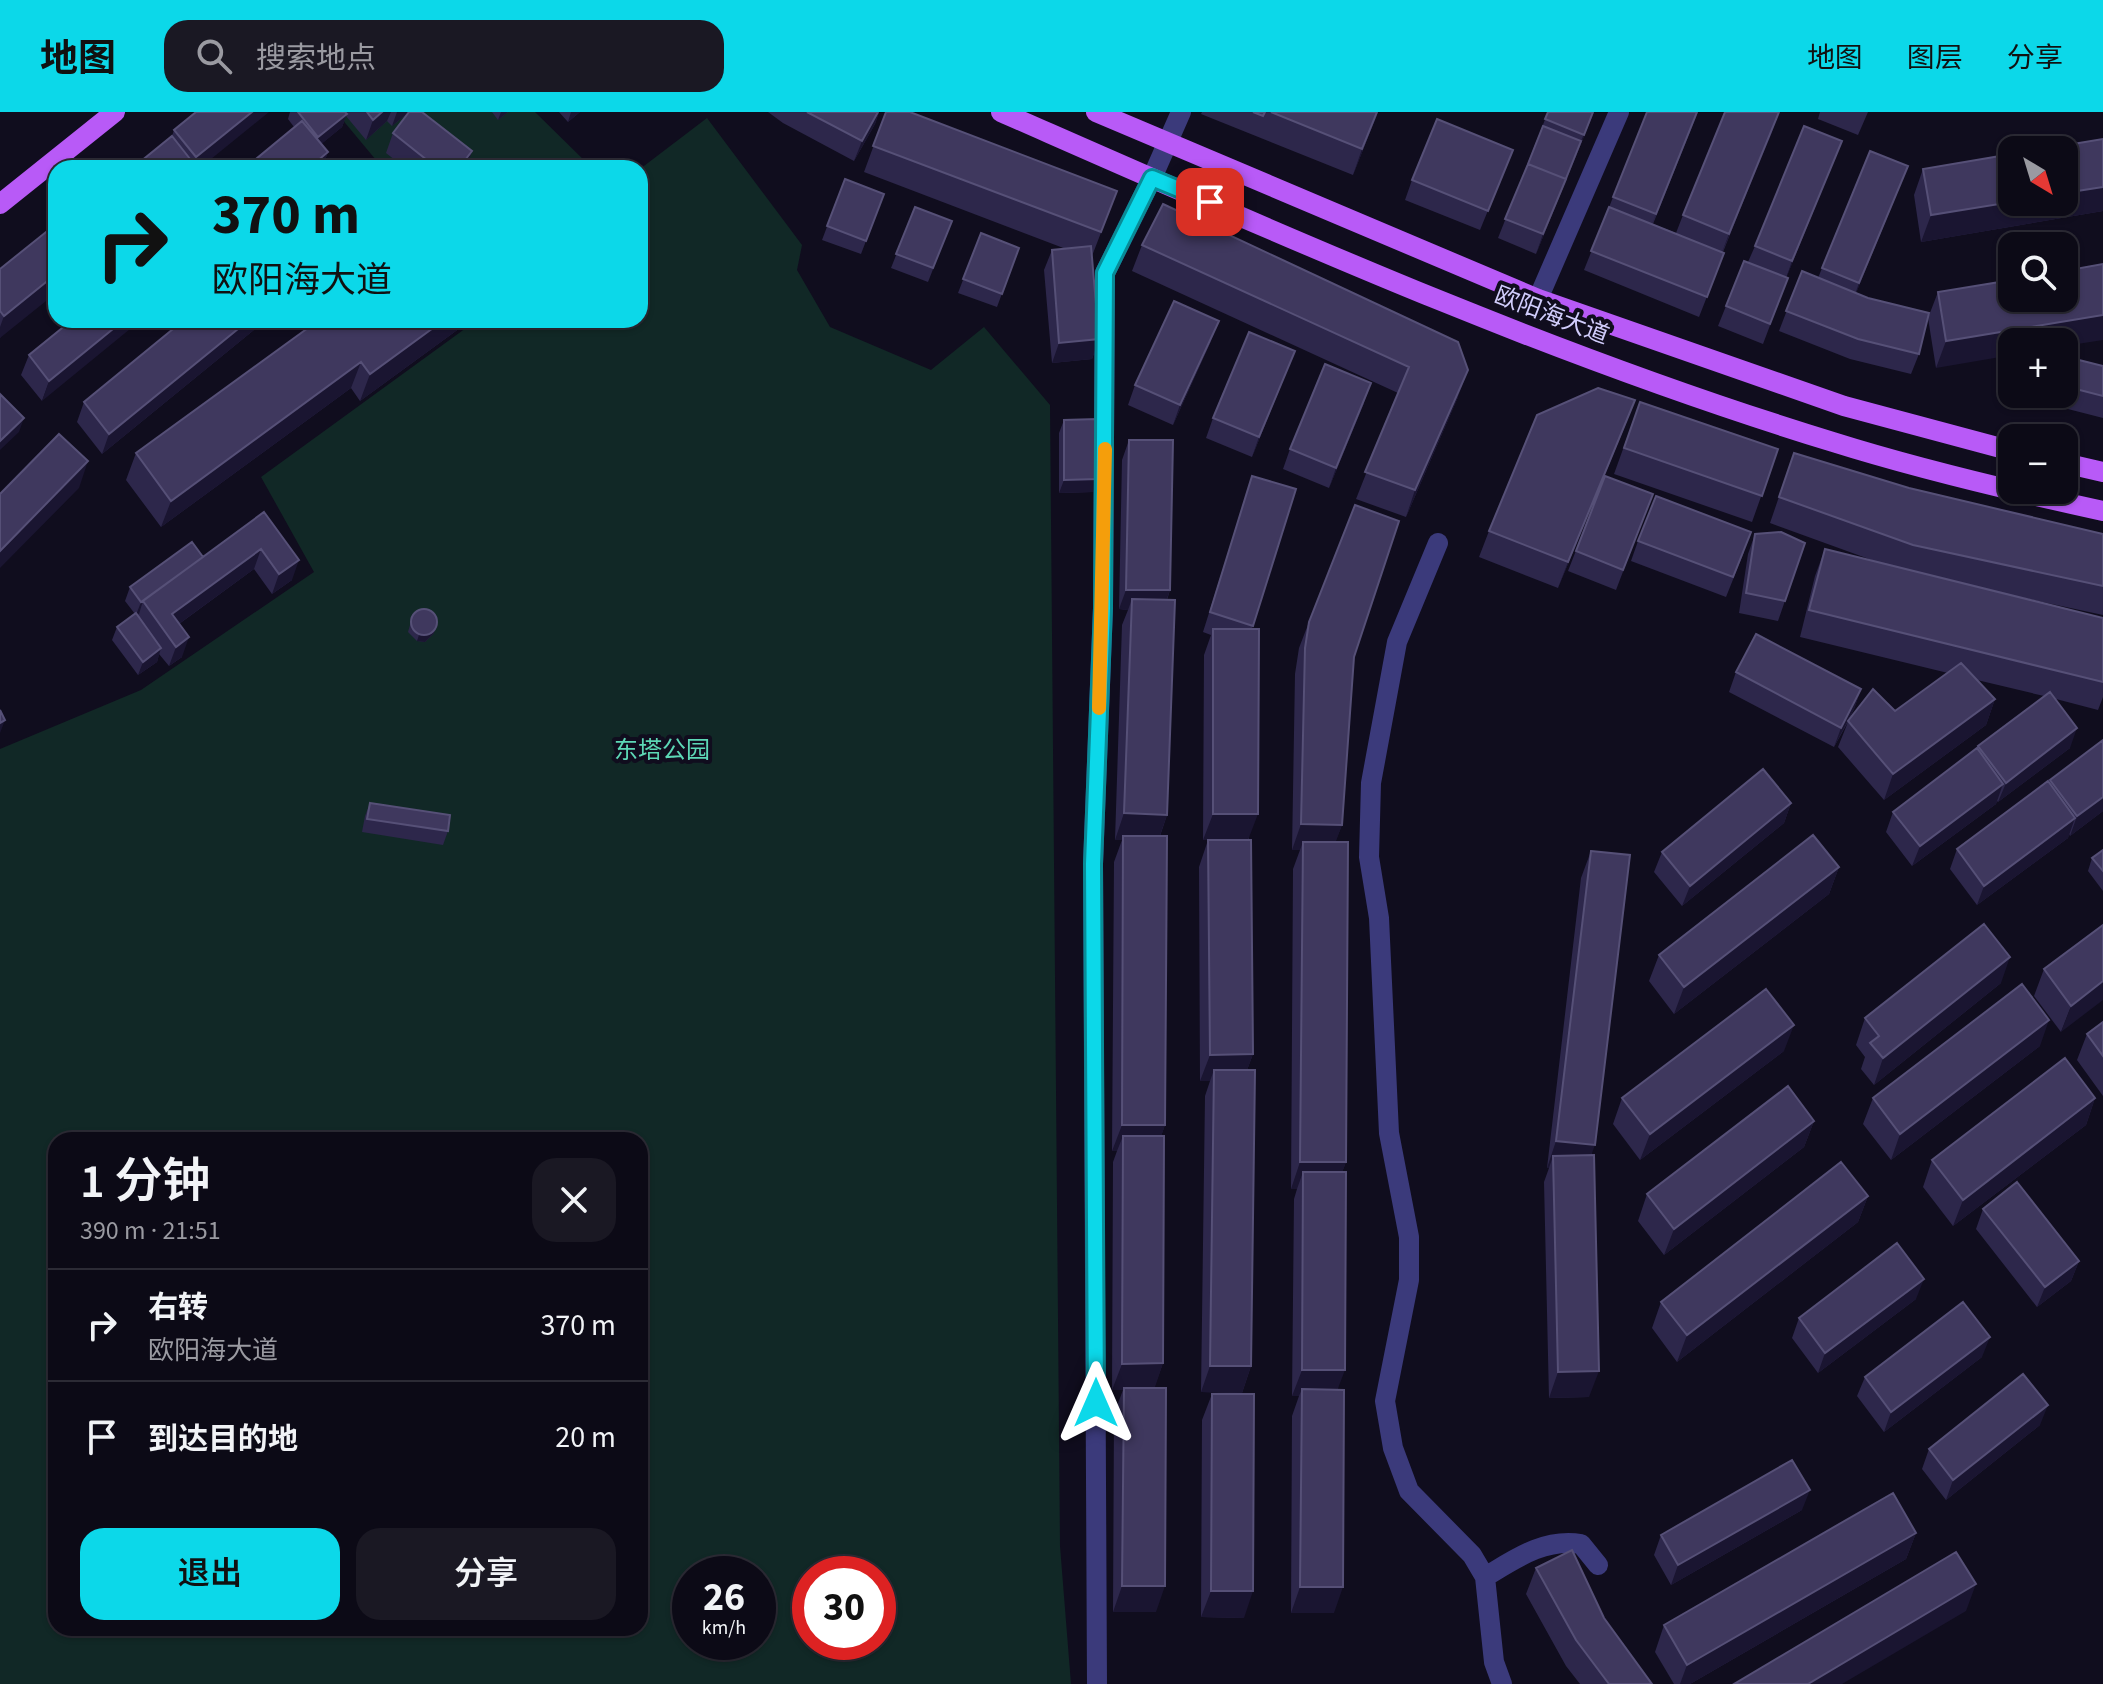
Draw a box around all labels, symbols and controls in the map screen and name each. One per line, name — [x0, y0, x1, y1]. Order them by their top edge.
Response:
search box — [164, 20, 724, 92]
text: 地图 — [40, 32, 116, 86]
icon: search — [192, 34, 236, 78]
text: 搜索地点 — [256, 37, 376, 80]
text: 地图 — [1807, 38, 1863, 78]
text: 图层 — [1907, 38, 1963, 78]
text: 分享 — [2007, 38, 2063, 78]
north arrow — [1998, 136, 2078, 216]
map controls — [1998, 136, 2078, 504]
pin — [1176, 168, 1244, 236]
text: 370 m — [212, 176, 360, 255]
icon: arrive — [1188, 180, 1232, 224]
icon: right — [80, 192, 184, 296]
button: search — [1998, 232, 2078, 312]
text: 欧阳海大道 — [212, 255, 392, 306]
street label: 欧阳海大道 — [1490, 278, 1614, 353]
button: + — [1998, 328, 2078, 408]
button: − — [1998, 424, 2078, 504]
park label: 东塔公园 — [614, 733, 710, 768]
text: 1 分钟 — [80, 1148, 210, 1216]
button: close — [532, 1158, 616, 1242]
text: 390 m · 21:51 — [80, 1212, 221, 1249]
text: 右转 — [148, 1286, 208, 1329]
icon: right — [80, 1303, 124, 1347]
text: 370 m — [540, 1304, 616, 1347]
text: 欧阳海大道 — [148, 1332, 278, 1369]
position arrow — [1054, 1361, 1138, 1445]
icon: arrive — [80, 1415, 124, 1459]
text: 20 m — [555, 1416, 616, 1459]
text: 到达目的地 — [148, 1418, 298, 1461]
button: 退出 — [80, 1528, 340, 1620]
button: 分享 — [356, 1528, 616, 1620]
speed limit sign: 30 — [792, 1556, 896, 1660]
text: 26 — [703, 1569, 745, 1626]
text: km/h — [702, 1614, 746, 1642]

